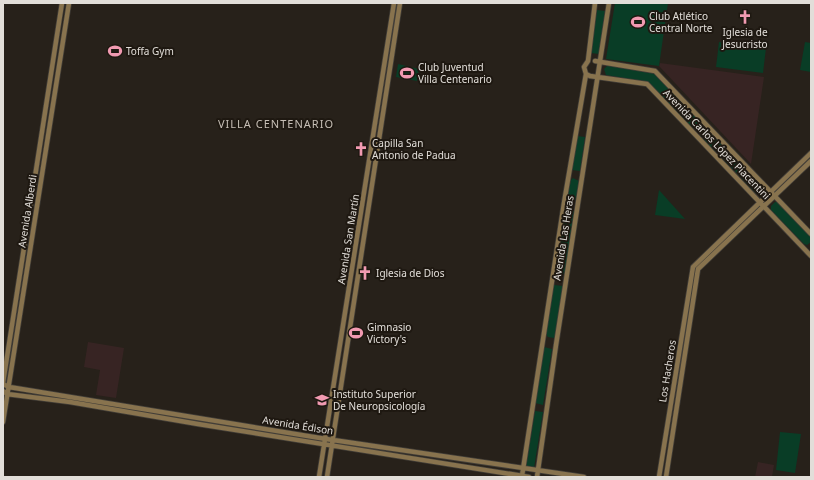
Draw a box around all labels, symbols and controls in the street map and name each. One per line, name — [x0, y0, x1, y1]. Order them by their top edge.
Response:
place label: Club Atlético Central Norte — [649, 9, 713, 35]
church icon: Iglesia de Jesucristo — [737, 9, 753, 25]
sports icon: Club Atlético Central Norte — [630, 14, 646, 30]
place label: Iglesia de Jesucristo — [721, 25, 768, 51]
sports icon: Toffa Gym — [107, 43, 123, 59]
place label: Toffa Gym — [126, 44, 174, 58]
place label: Club Juventud Villa Centenario — [418, 60, 492, 86]
sports icon: Club Juventud Villa Centenario — [399, 65, 415, 81]
street label: Avenida Carlos López Piacentini — [660, 86, 774, 202]
district label: VILLA CENTENARIO — [218, 116, 334, 131]
place label: Capilla San Antonio de Padua — [372, 136, 456, 162]
church icon: Capilla San Antonio de Padua — [353, 141, 369, 157]
street label: Avenida Alberdi — [14, 174, 40, 248]
street label: Avenida San Martín — [334, 193, 362, 285]
street label: Avenida Las Heras — [549, 194, 577, 281]
church icon: Iglesia de Dios — [357, 265, 373, 281]
place label: Iglesia de Dios — [376, 266, 445, 280]
place label: Gimnasio Victory's — [367, 320, 411, 346]
sports icon: Gimnasio Victory's — [348, 325, 364, 341]
street label: Los Hacheros — [655, 339, 679, 403]
place label: Instituto Superior De Neuropsicología — [333, 387, 425, 413]
school or university icon: Instituto Superior De Neuropsicología — [314, 392, 330, 408]
street label: Avenida Édison — [262, 412, 334, 438]

